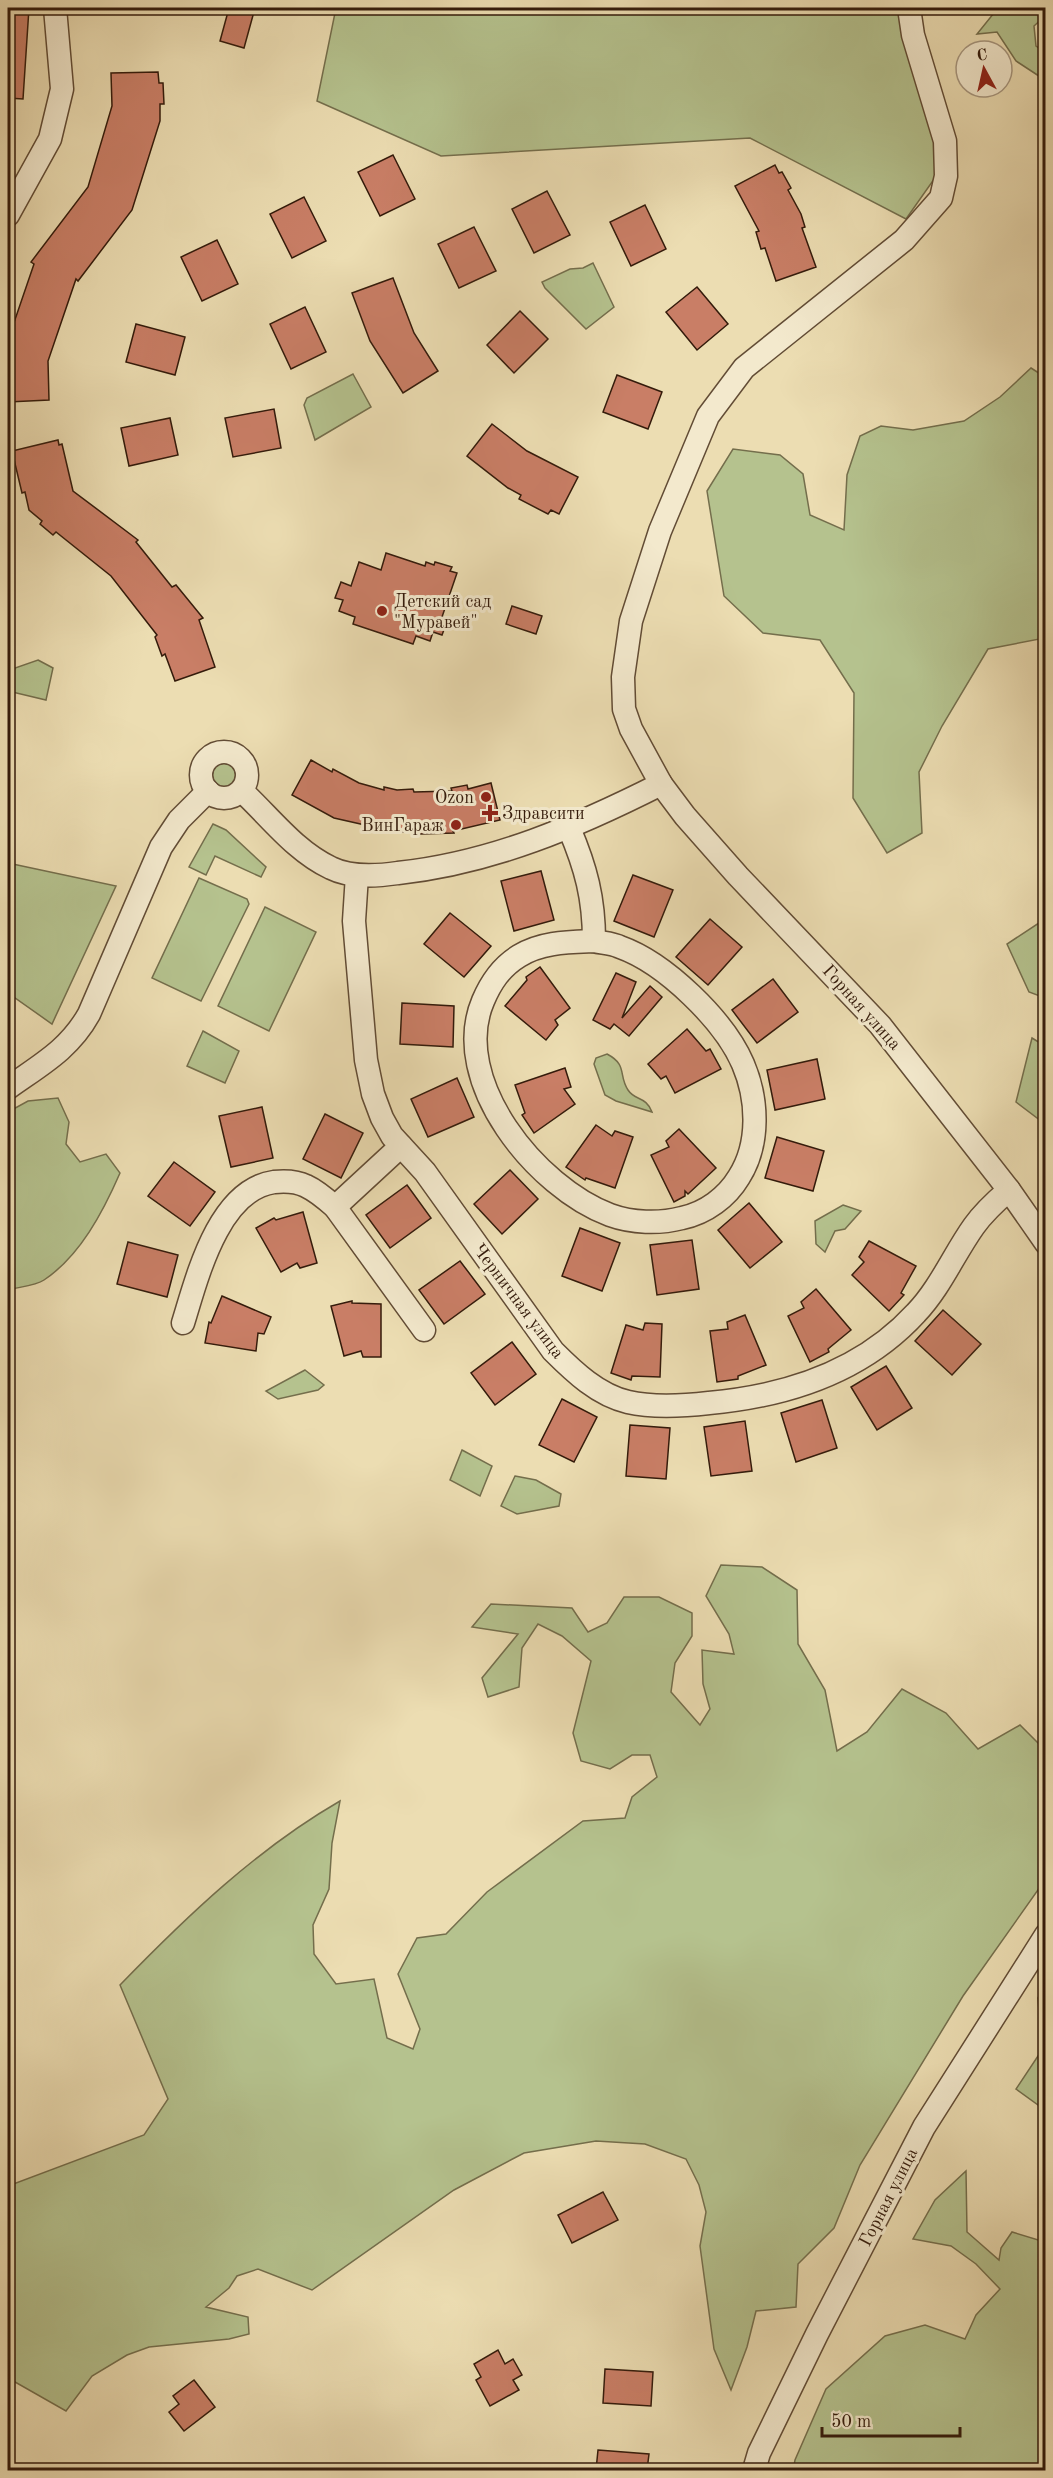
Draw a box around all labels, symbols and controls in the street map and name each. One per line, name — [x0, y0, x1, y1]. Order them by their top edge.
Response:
north arrow — [954, 39, 1014, 99]
text: С — [976, 47, 989, 65]
place label: Детский сад "Муравей" — [394, 593, 491, 632]
marker: Детский сад "Муравей" — [375, 604, 389, 618]
place label: Ozon — [435, 789, 474, 807]
marker: Ozon — [479, 790, 493, 804]
place label: Здравсити — [502, 805, 585, 823]
marker: Здравсити — [483, 806, 497, 820]
place label: ВинГараж — [361, 817, 444, 835]
marker: ВинГараж — [449, 818, 463, 832]
street label: Горная улица — [818, 962, 904, 1054]
street label: Черничная улица — [469, 1241, 567, 1362]
street label: Горная улица — [856, 2145, 921, 2250]
scale bar — [822, 2400, 960, 2438]
text: 50 m — [831, 2413, 871, 2431]

